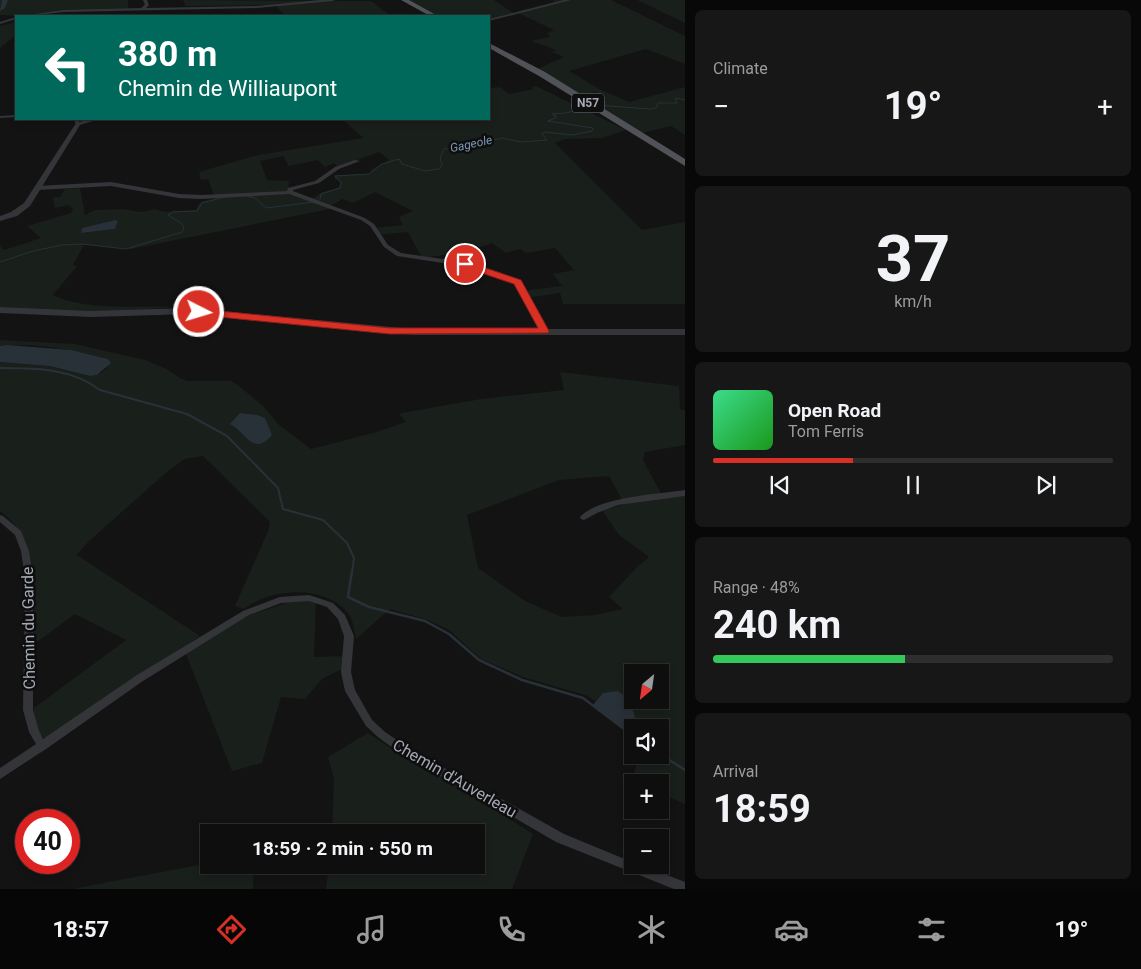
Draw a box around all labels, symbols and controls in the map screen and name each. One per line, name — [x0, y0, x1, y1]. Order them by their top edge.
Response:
text: 380 m — [118, 34, 217, 75]
icon: left — [35, 35, 100, 100]
text: Climate — [713, 59, 768, 78]
text: Chemin de Williaupont — [118, 76, 337, 101]
text: 19° — [884, 84, 942, 128]
text: − — [713, 90, 729, 123]
text: + — [1097, 90, 1113, 123]
road number: N57 — [572, 94, 604, 112]
water label: Gageole — [449, 133, 493, 155]
text: 37 — [876, 221, 950, 297]
pin — [444, 243, 486, 285]
icon: arrive — [451, 250, 479, 278]
position arrow — [172, 285, 224, 337]
text: km/h — [894, 292, 932, 311]
text: Open Road — [788, 399, 881, 422]
text: Tom Ferris — [788, 422, 864, 441]
icon: previous — [766, 471, 794, 499]
icon: pause — [899, 471, 927, 499]
icon: next — [1032, 471, 1060, 499]
street label: Chemin du Garde — [18, 567, 39, 689]
text: Range · 48% — [713, 578, 800, 597]
text: 240 km — [713, 603, 841, 647]
north arrow — [624, 664, 669, 709]
map controls — [624, 664, 669, 874]
button: sound — [624, 719, 669, 764]
street label: Chemin d'Auverleau — [389, 735, 520, 822]
text: Arrival — [713, 762, 758, 781]
button: + — [624, 774, 669, 819]
text: 18:59 — [713, 787, 811, 831]
speed limit sign: 40 — [15, 809, 80, 874]
button: − — [624, 829, 669, 874]
text: 18:59 · 2 min · 550 m — [252, 837, 433, 860]
icon: directions — [214, 912, 249, 947]
icon: music — [354, 912, 389, 947]
icon: phone — [494, 912, 529, 947]
icon: climate — [634, 912, 669, 947]
icon: car — [774, 912, 809, 947]
icon: filters — [914, 912, 949, 947]
text: 18:57 — [53, 917, 109, 942]
text: 19° — [1055, 917, 1088, 942]

